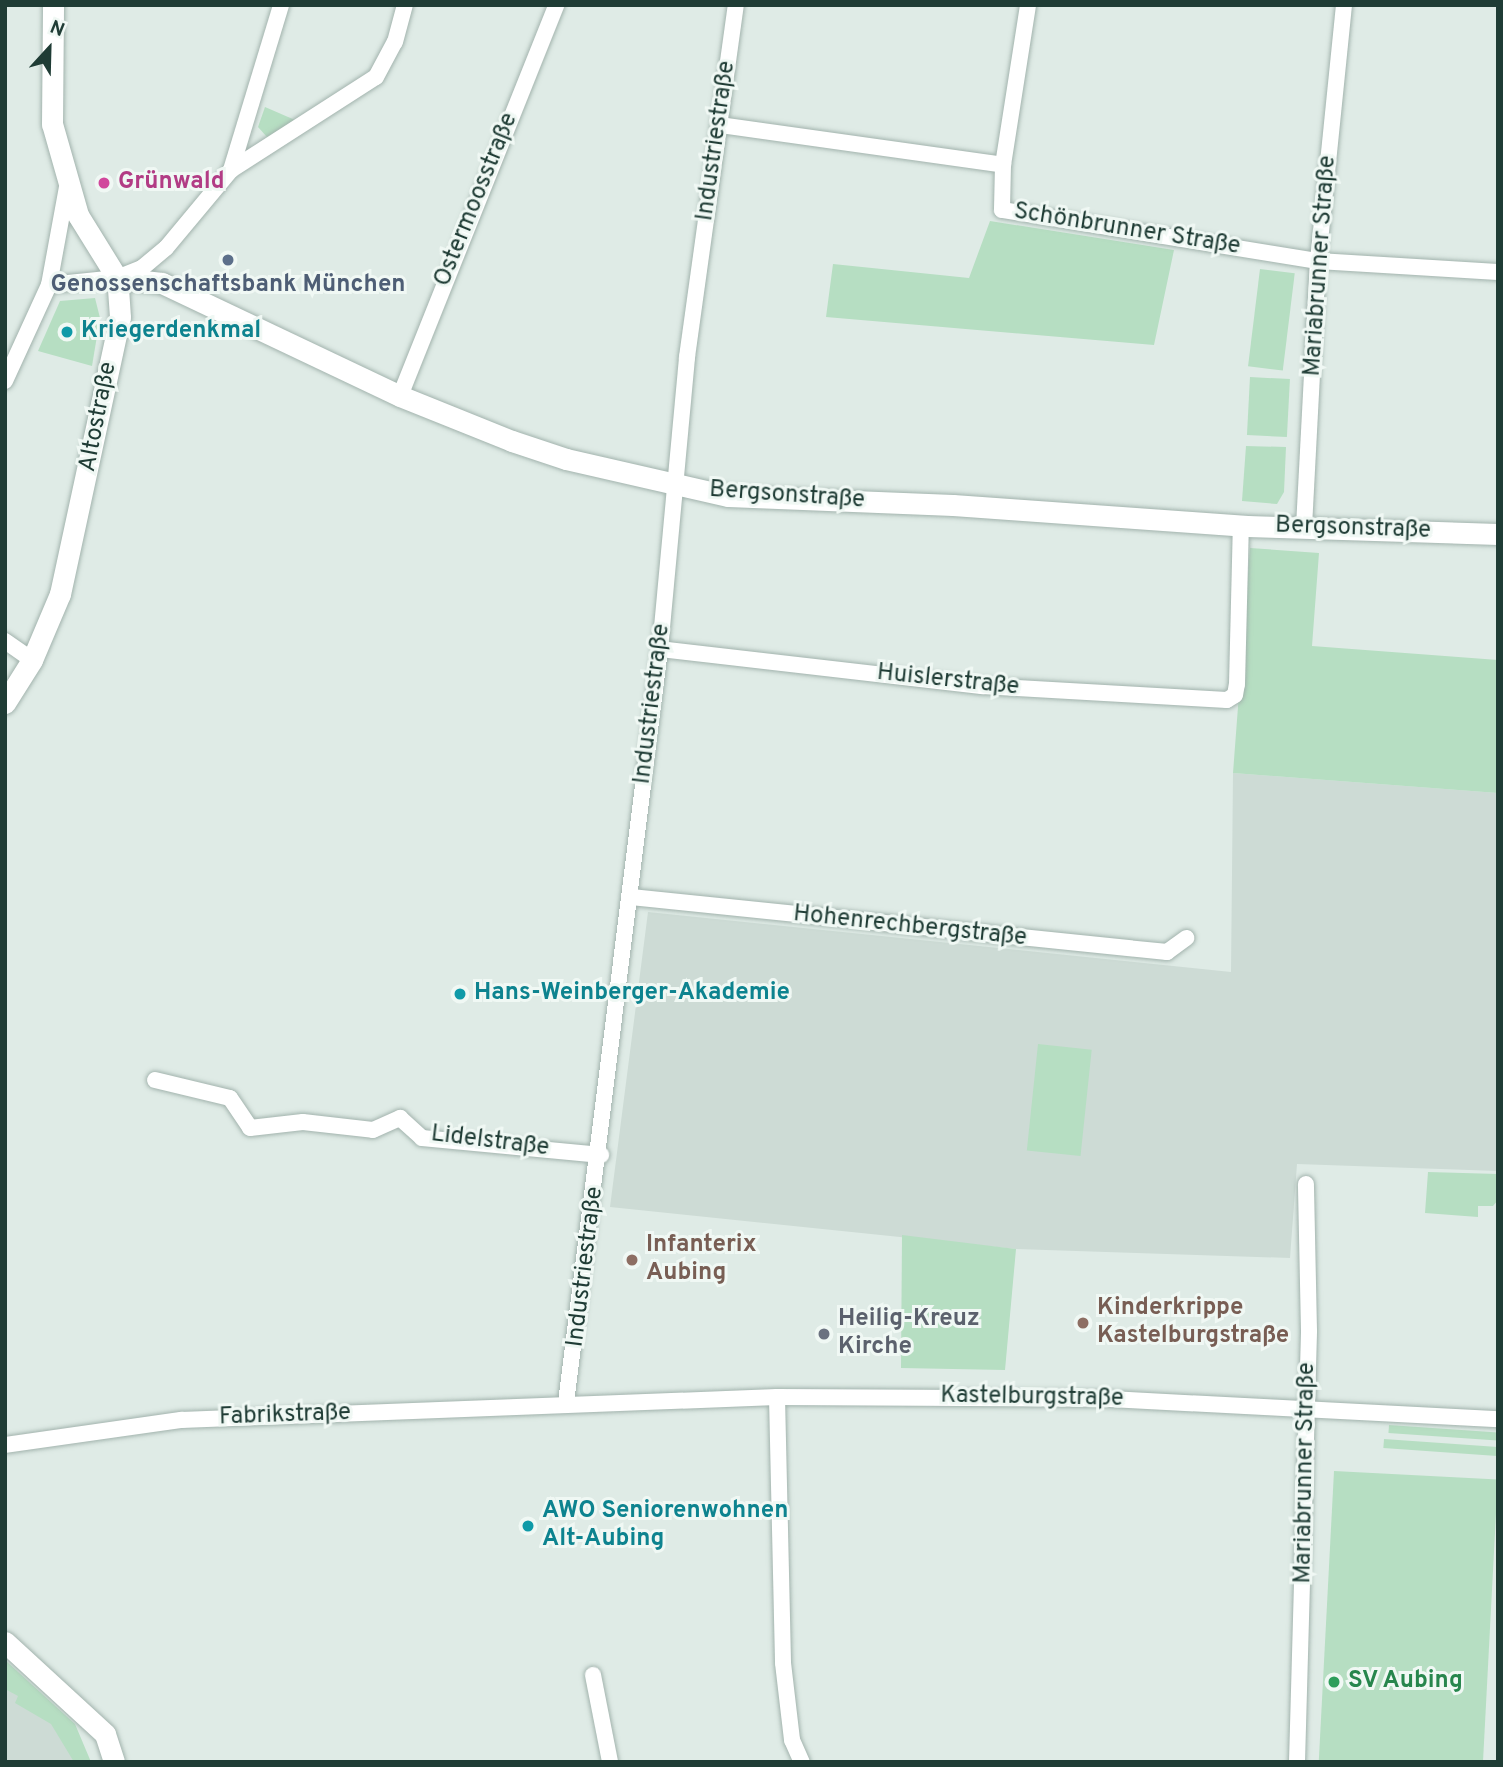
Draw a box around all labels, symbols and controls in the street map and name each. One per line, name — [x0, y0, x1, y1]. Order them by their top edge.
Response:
north arrow — [14, 14, 84, 84]
text: N — [46, 16, 68, 43]
street label: Industriestraße — [692, 59, 742, 223]
street label: Ostermoosstraße — [429, 109, 525, 291]
street label: Mariabrunner Straße — [1299, 155, 1343, 377]
place label: Grünwald — [118, 169, 225, 197]
marker: Grünwald — [96, 175, 112, 191]
street label: Schönbrunner Straße — [1012, 198, 1242, 262]
marker: Genossenschaftsbank München — [220, 252, 236, 268]
place label: Genossenschaftsbank München — [50, 272, 406, 300]
place label: Kriegerdenkmal — [81, 318, 261, 346]
marker: Kriegerdenkmal — [59, 324, 75, 340]
street label: Altostraße — [74, 360, 124, 474]
street label: Bergsonstraße — [708, 476, 866, 516]
street label: Bergsonstraße — [1275, 512, 1431, 546]
street label: Industriestraße — [629, 622, 677, 786]
street label: Huislerstraße — [875, 659, 1021, 703]
street label: Hohenrechbergstraße — [792, 900, 1028, 954]
place label: Hans-Weinberger-Akademie — [474, 980, 790, 1008]
marker: Hans-Weinberger-Akademie — [452, 986, 468, 1002]
street label: Lidelstraße — [429, 1120, 551, 1164]
street label: Industriestraße — [562, 1185, 610, 1349]
place label: Infanterix Aubing — [646, 1232, 757, 1288]
marker: Infanterix Aubing — [624, 1252, 640, 1268]
place label: Kinderkrippe Kastelburgstraße — [1097, 1295, 1289, 1351]
place label: Heilig-Kreuz Kirche — [838, 1306, 980, 1362]
marker: Kinderkrippe Kastelburgstraße — [1075, 1315, 1091, 1331]
marker: Heilig-Kreuz Kirche — [816, 1326, 832, 1342]
street label: Mariabrunner Straße — [1290, 1362, 1322, 1584]
street label: Kastelburgstraße — [940, 1382, 1124, 1414]
street label: Fabrikstraße — [219, 1399, 351, 1433]
place label: AWO Seniorenwohnen Alt-Aubing — [542, 1498, 788, 1554]
marker: AWO Seniorenwohnen Alt-Aubing — [520, 1518, 536, 1534]
place label: SV Aubing — [1348, 1668, 1465, 1696]
marker: SV Aubing — [1326, 1674, 1342, 1690]

